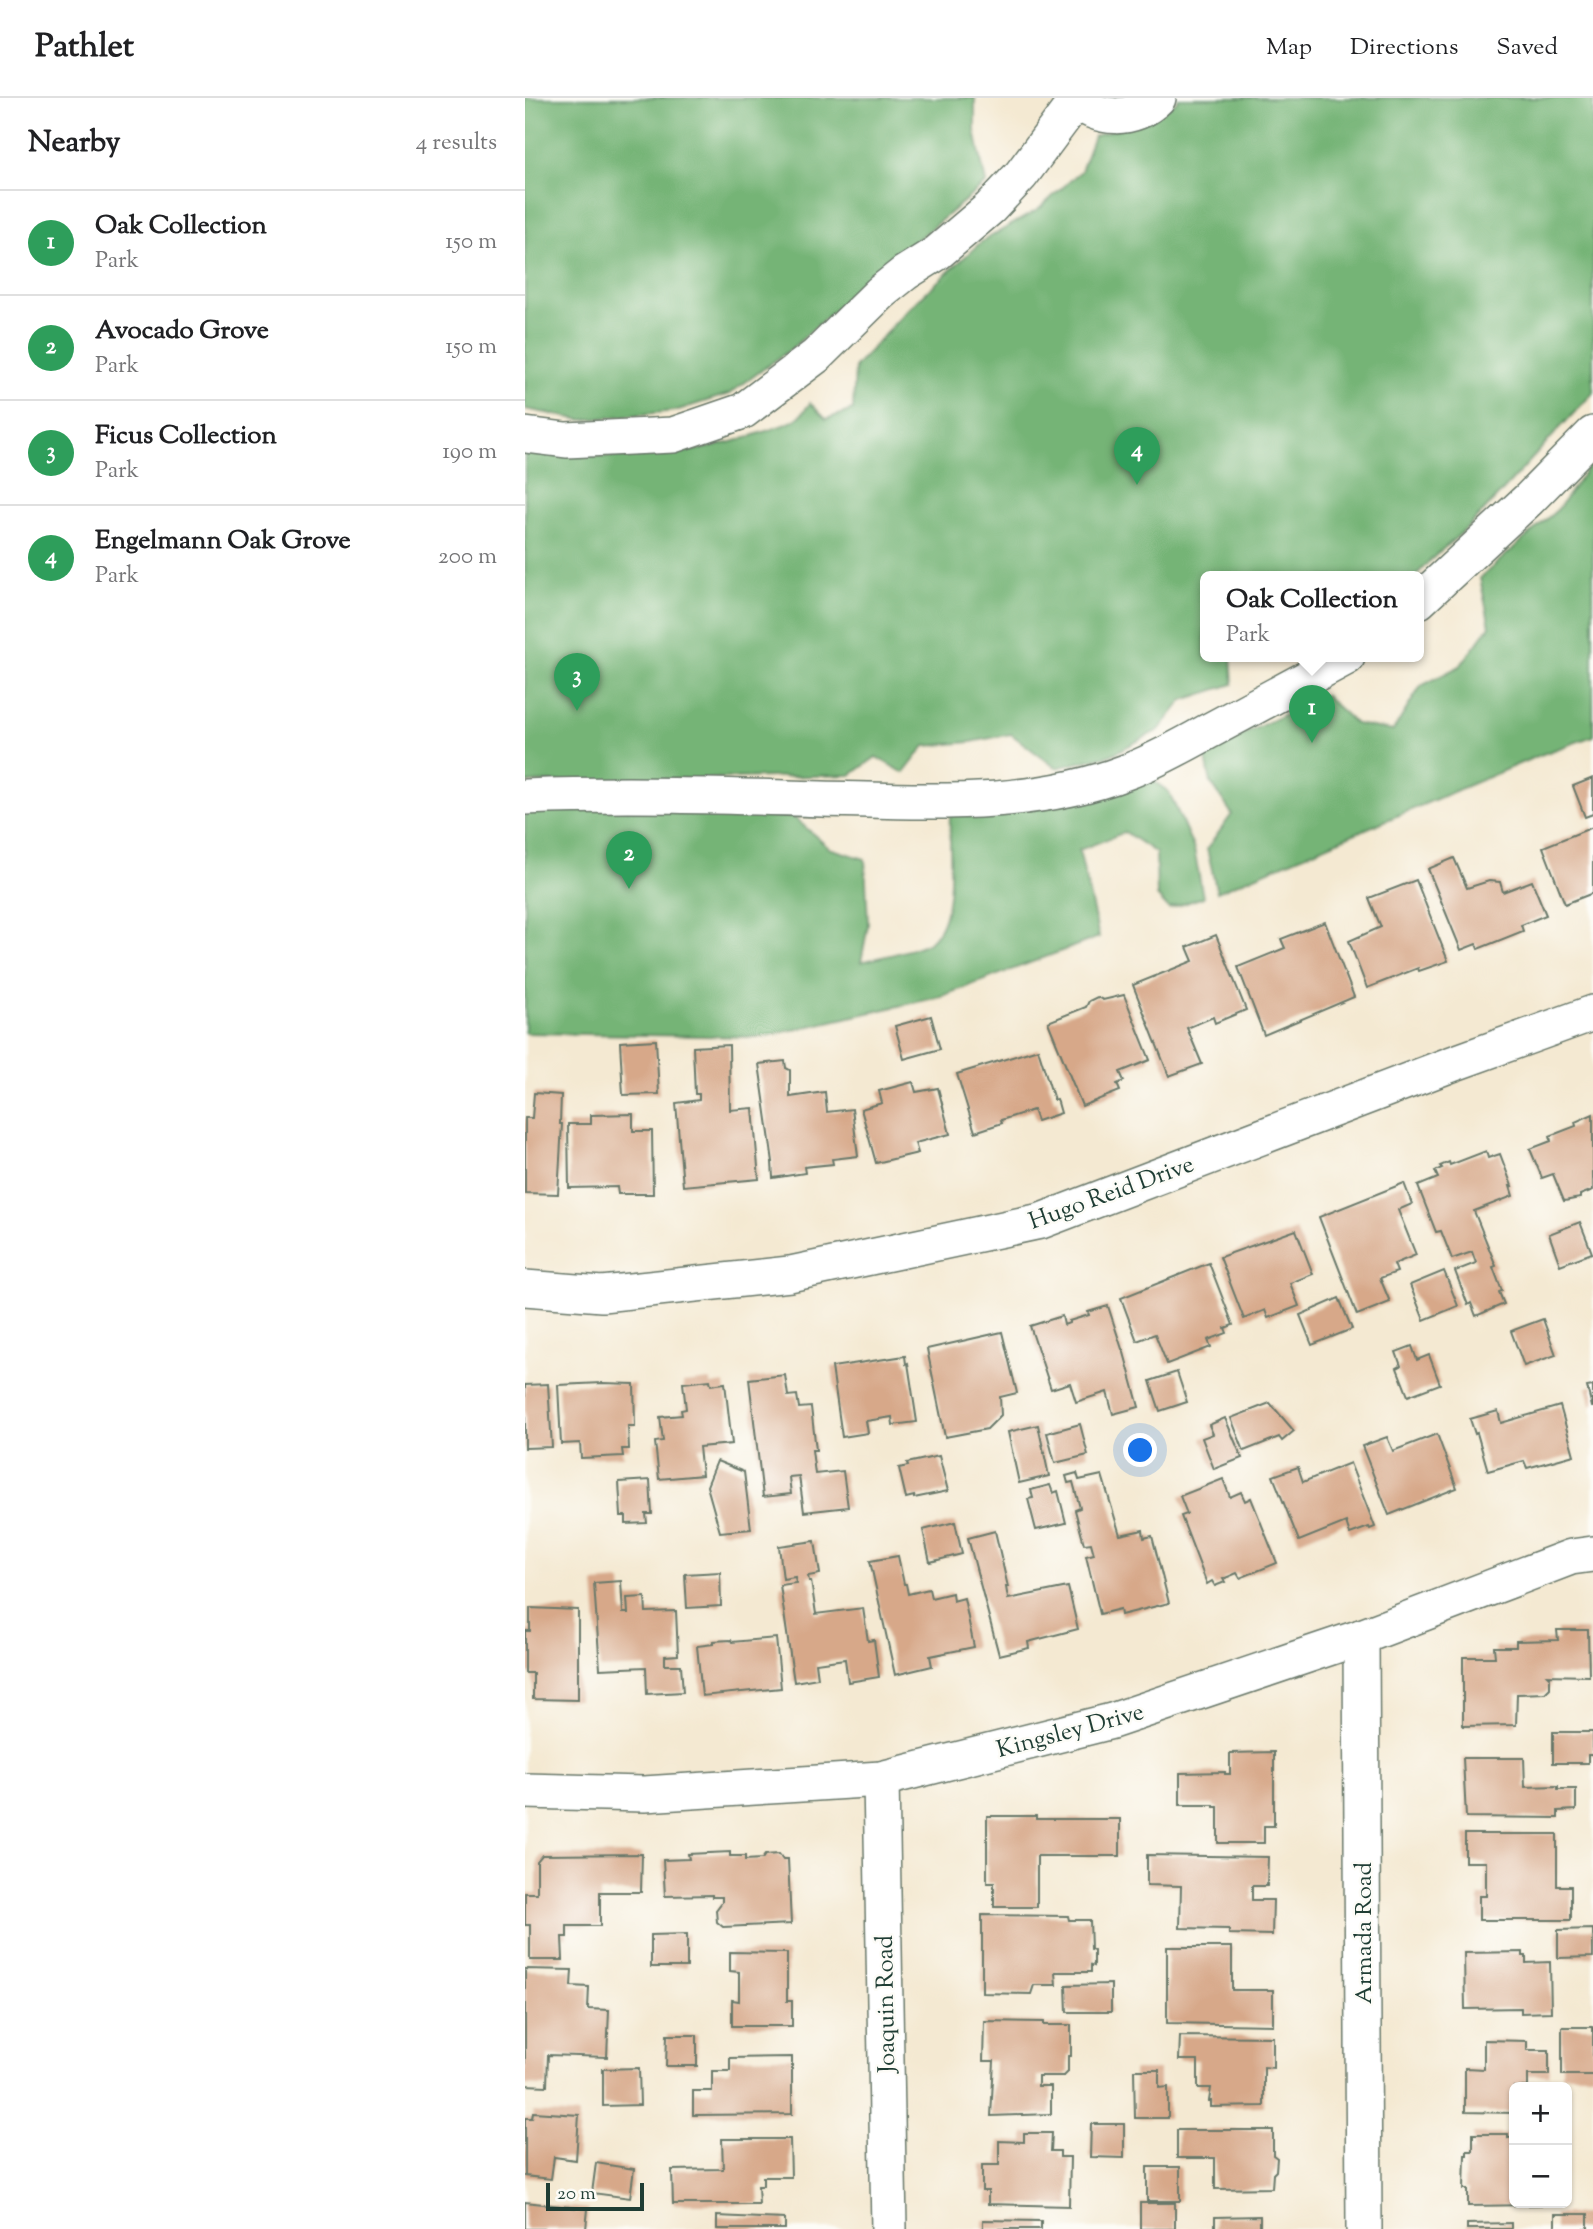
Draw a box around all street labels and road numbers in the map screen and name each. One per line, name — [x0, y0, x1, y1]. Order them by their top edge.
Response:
street label: Hugo Reid Drive — [1024, 1148, 1199, 1240]
street label: Kingsley Drive — [993, 1696, 1148, 1768]
street label: Armada Road — [1348, 1861, 1382, 2004]
street label: Joaquin Road — [869, 1934, 905, 2075]

